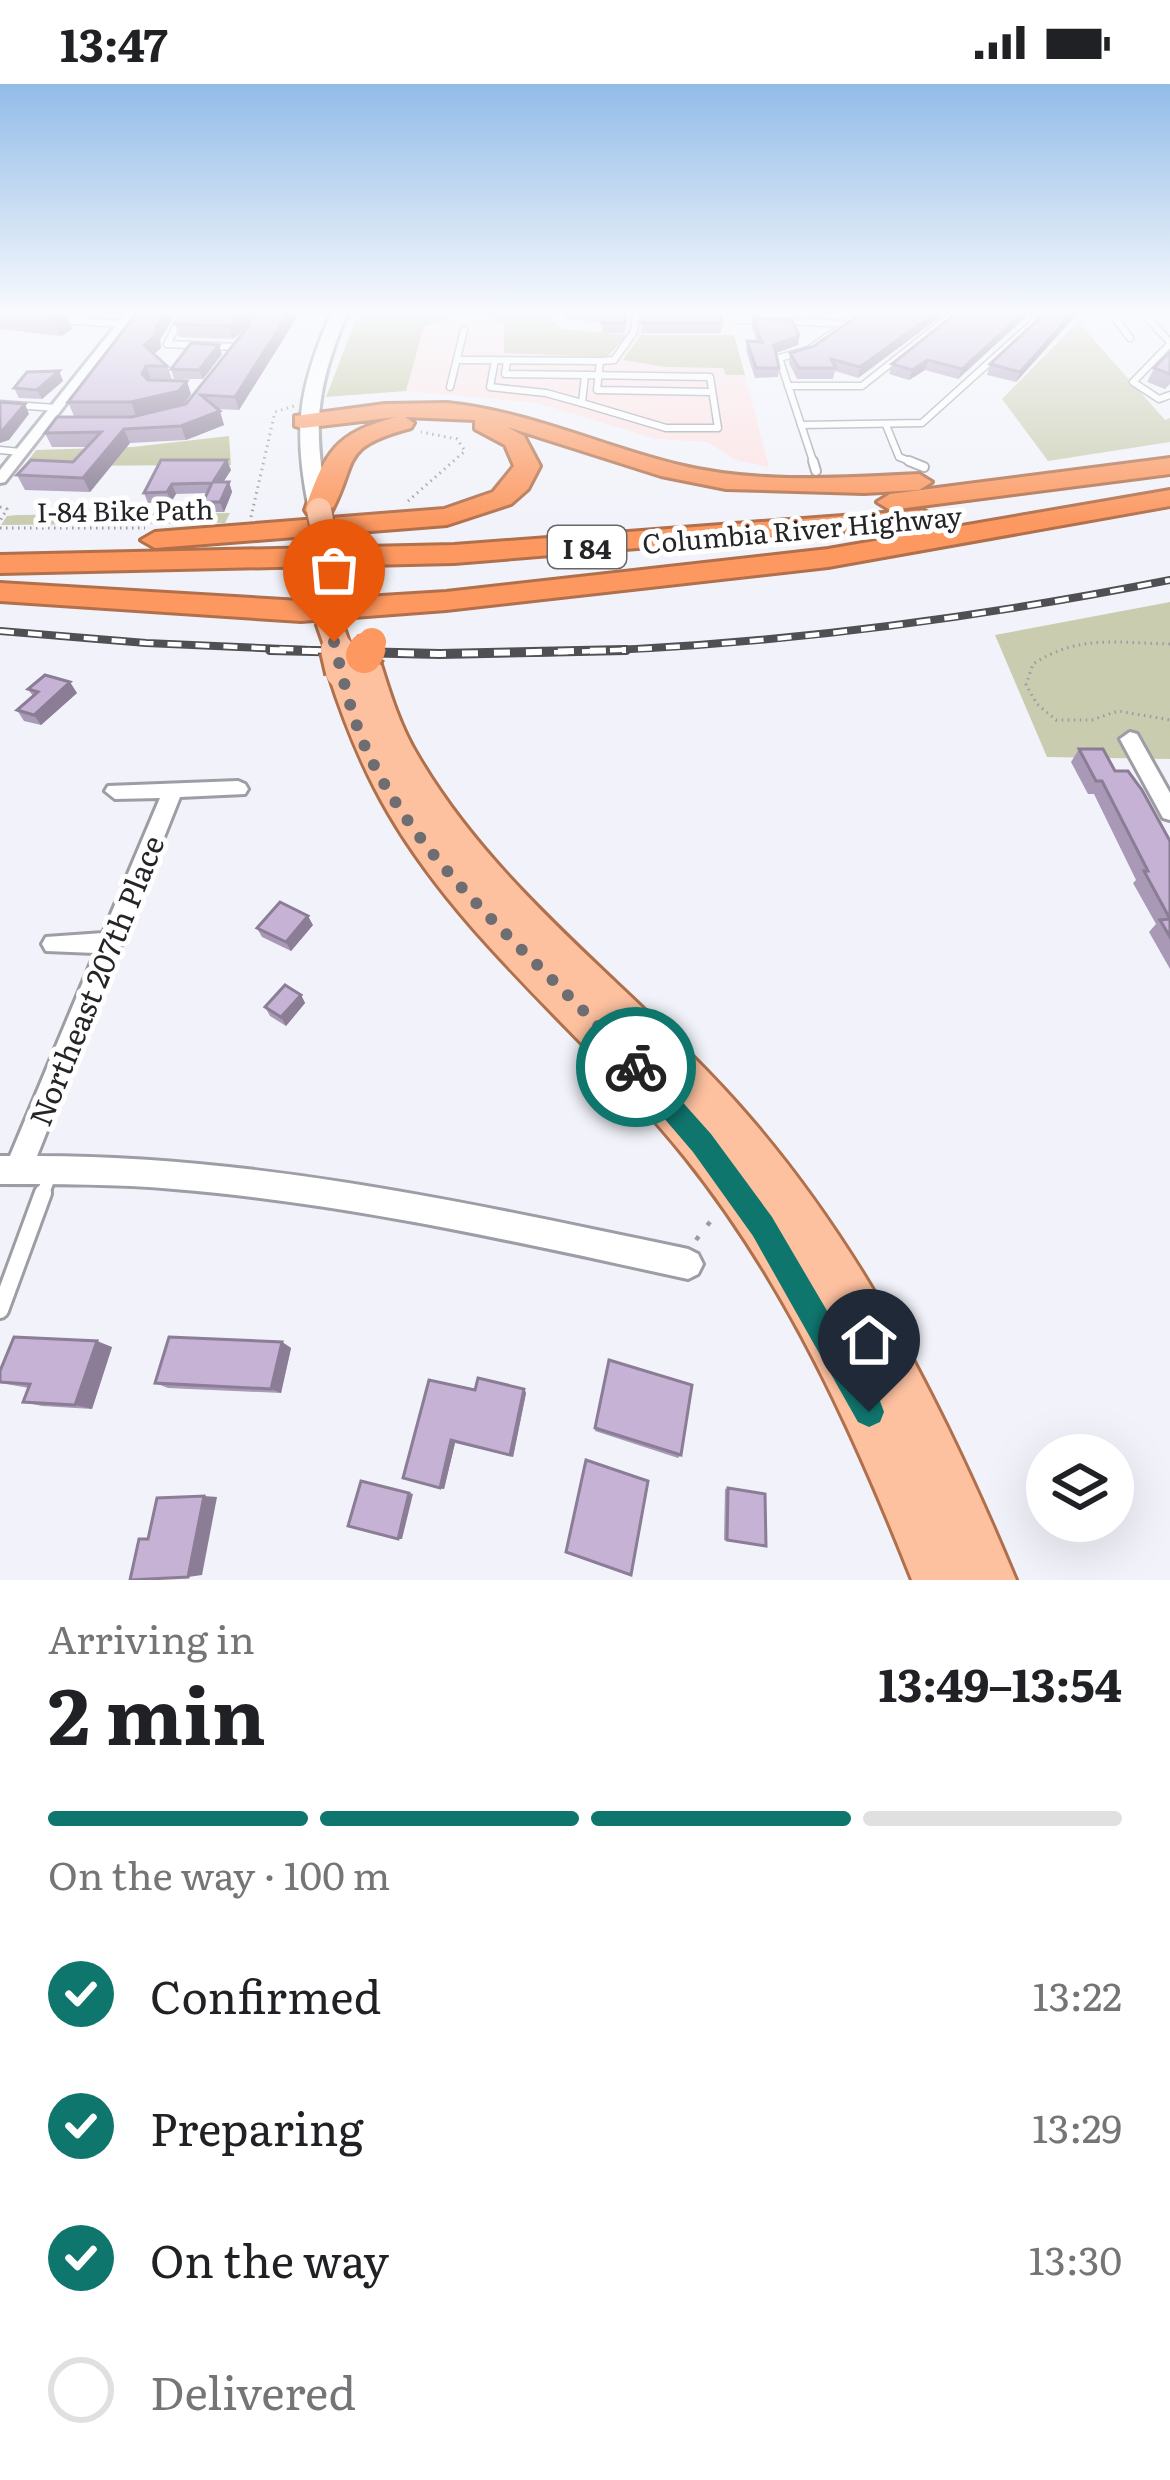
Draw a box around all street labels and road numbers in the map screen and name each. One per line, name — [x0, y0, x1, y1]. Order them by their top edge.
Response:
street label: I-84 Bike Path — [36, 487, 214, 531]
street label: Columbia River Highway — [641, 494, 964, 562]
road number: I 84 — [548, 526, 626, 568]
street label: Northeast 207th Place — [17, 828, 173, 1132]

